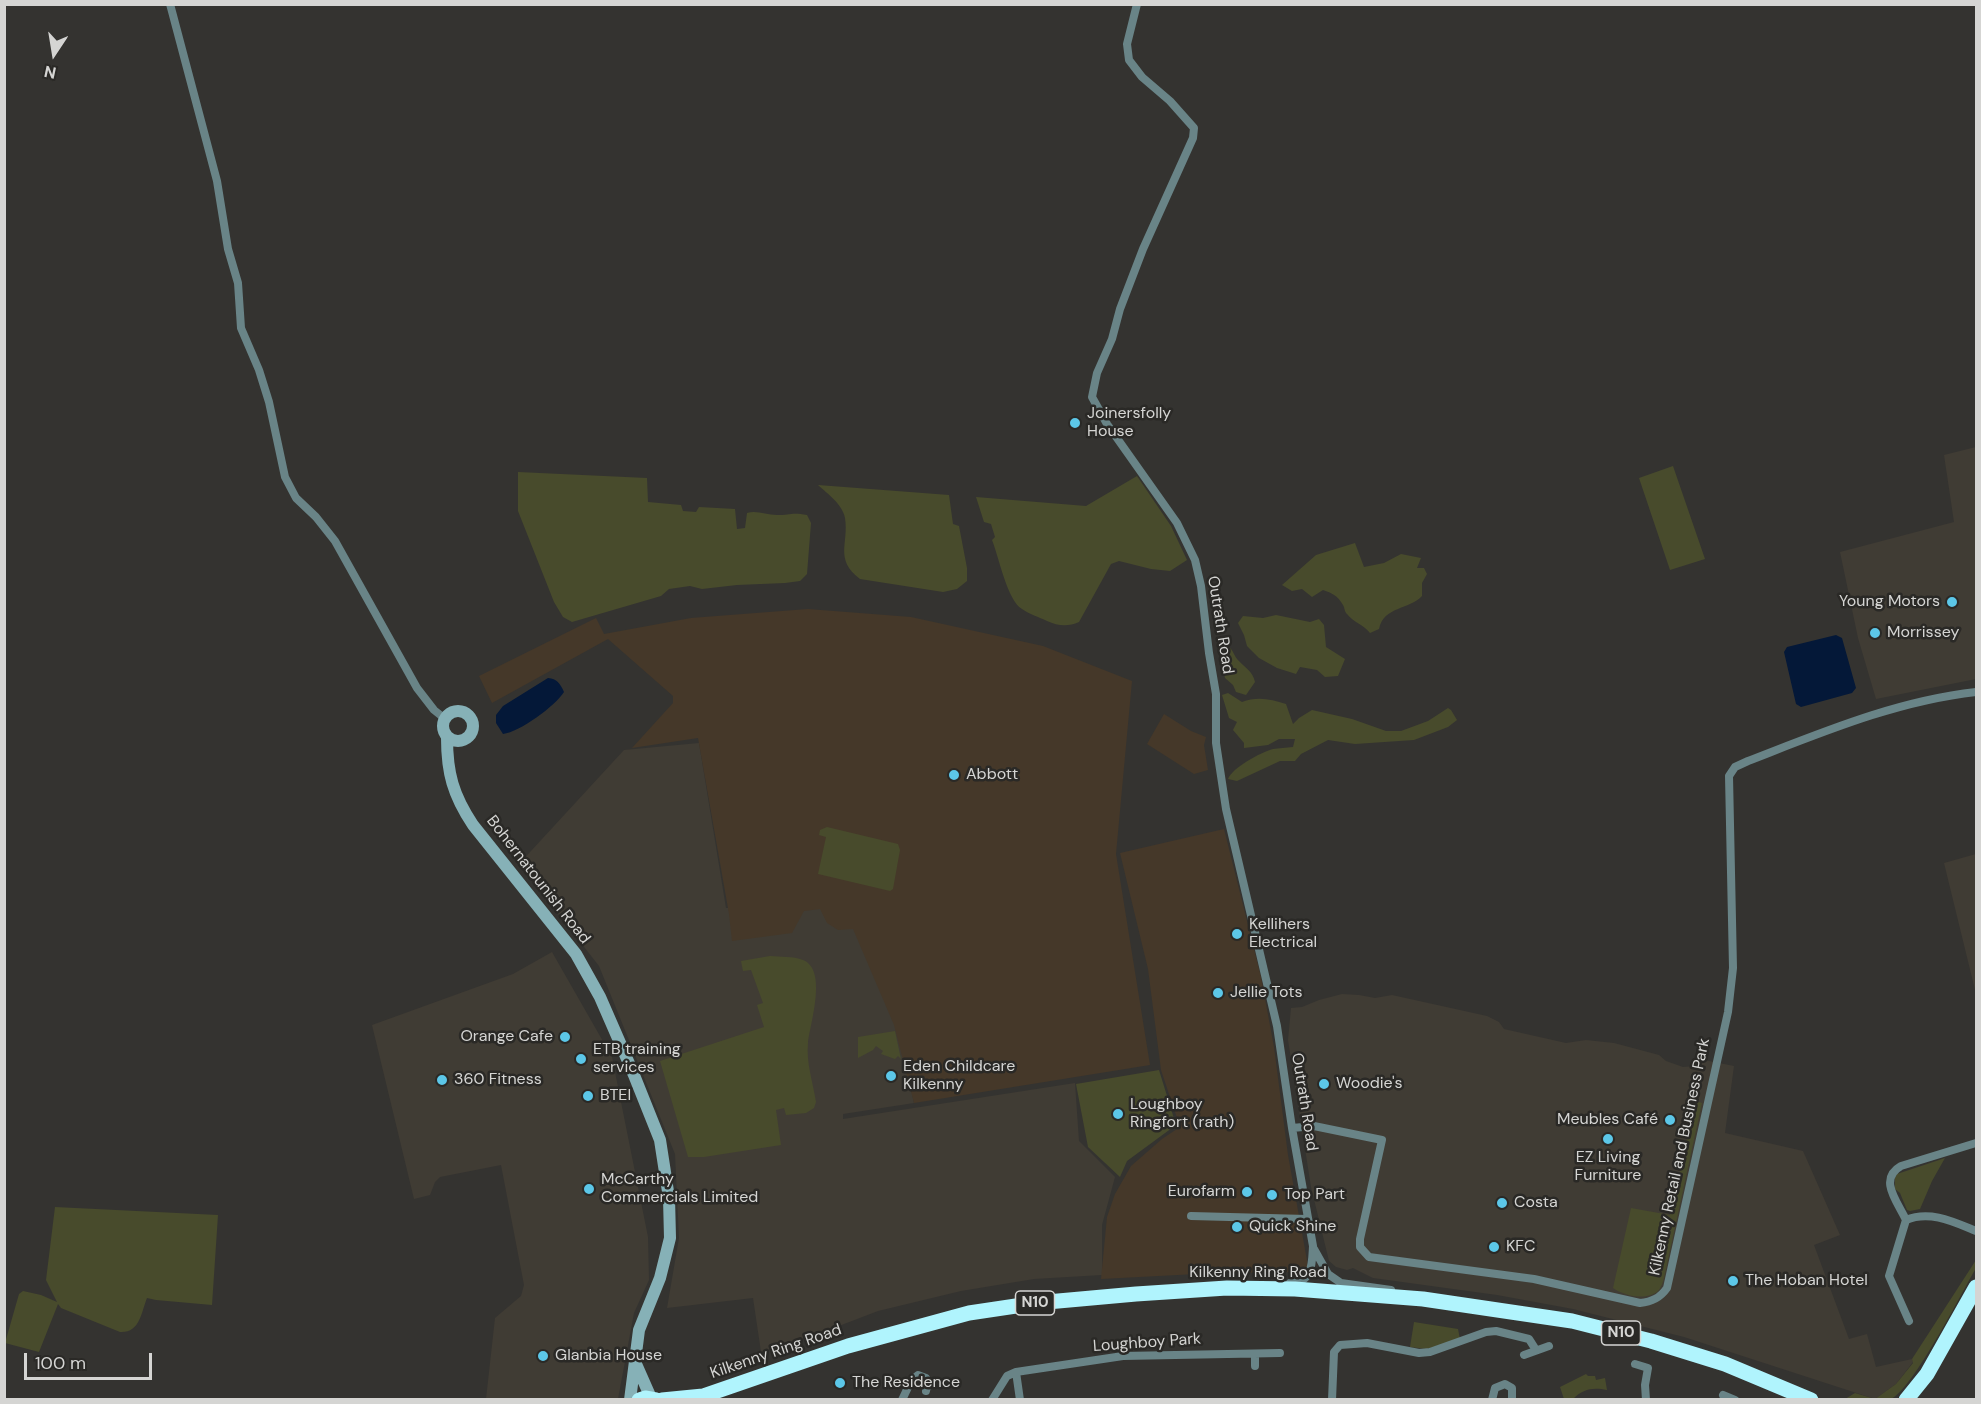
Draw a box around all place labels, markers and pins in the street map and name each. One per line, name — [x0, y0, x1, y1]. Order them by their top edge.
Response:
place label: Joinersfolly House — [1087, 404, 1171, 442]
marker: Joinersfolly House — [1068, 416, 1082, 430]
place label: Young Motors — [1839, 592, 1940, 612]
marker: Young Motors — [1945, 595, 1959, 609]
place label: Morrissey — [1887, 623, 1959, 643]
marker: Morrissey — [1868, 626, 1882, 640]
place label: Abbott — [966, 765, 1018, 785]
marker: Abbott — [947, 768, 961, 782]
place label: Kellihers Electrical — [1249, 915, 1317, 953]
marker: Kellihers Electrical — [1230, 927, 1244, 941]
place label: Jellie Tots — [1230, 983, 1302, 1003]
marker: Jellie Tots — [1211, 986, 1225, 1000]
place label: Orange Cafe — [460, 1027, 553, 1047]
marker: Orange Cafe — [558, 1030, 572, 1044]
place label: ETB training services — [593, 1040, 681, 1078]
marker: ETB training services — [574, 1052, 588, 1066]
place label: Eden Childcare Kilkenny — [903, 1057, 1015, 1095]
marker: Eden Childcare Kilkenny — [884, 1069, 898, 1083]
place label: 360 Fitness — [454, 1070, 542, 1090]
marker: 360 Fitness — [435, 1073, 449, 1087]
place label: Woodie's — [1336, 1074, 1402, 1094]
marker: Woodie's — [1317, 1077, 1331, 1091]
place label: BTEI — [600, 1086, 631, 1106]
marker: BTEI — [581, 1089, 595, 1103]
place label: Loughboy Ringfort (rath) — [1130, 1095, 1234, 1133]
marker: Loughboy Ringfort (rath) — [1111, 1107, 1125, 1121]
place label: Meubles Café — [1557, 1110, 1658, 1130]
marker: Meubles Café — [1663, 1113, 1677, 1127]
marker: EZ Living Furniture — [1601, 1132, 1615, 1146]
place label: EZ Living Furniture — [1575, 1148, 1641, 1186]
place label: McCarthy Commercials Limited — [601, 1170, 758, 1208]
marker: McCarthy Commercials Limited — [582, 1182, 596, 1196]
place label: Eurofarm — [1168, 1182, 1235, 1202]
marker: Eurofarm — [1240, 1185, 1254, 1199]
place label: Top Part — [1284, 1185, 1345, 1205]
marker: Top Part — [1265, 1188, 1279, 1202]
place label: Costa — [1514, 1193, 1558, 1213]
marker: Costa — [1495, 1196, 1509, 1210]
place label: Quick Shine — [1249, 1217, 1336, 1237]
marker: Quick Shine — [1230, 1220, 1244, 1234]
place label: KFC — [1506, 1237, 1535, 1257]
marker: KFC — [1487, 1240, 1501, 1254]
place label: The Hoban Hotel — [1745, 1271, 1868, 1291]
marker: The Hoban Hotel — [1726, 1274, 1740, 1288]
place label: Glanbia House — [555, 1346, 662, 1366]
marker: Glanbia House — [536, 1349, 550, 1363]
place label: The Residence — [852, 1373, 960, 1393]
marker: The Residence — [833, 1376, 847, 1390]

